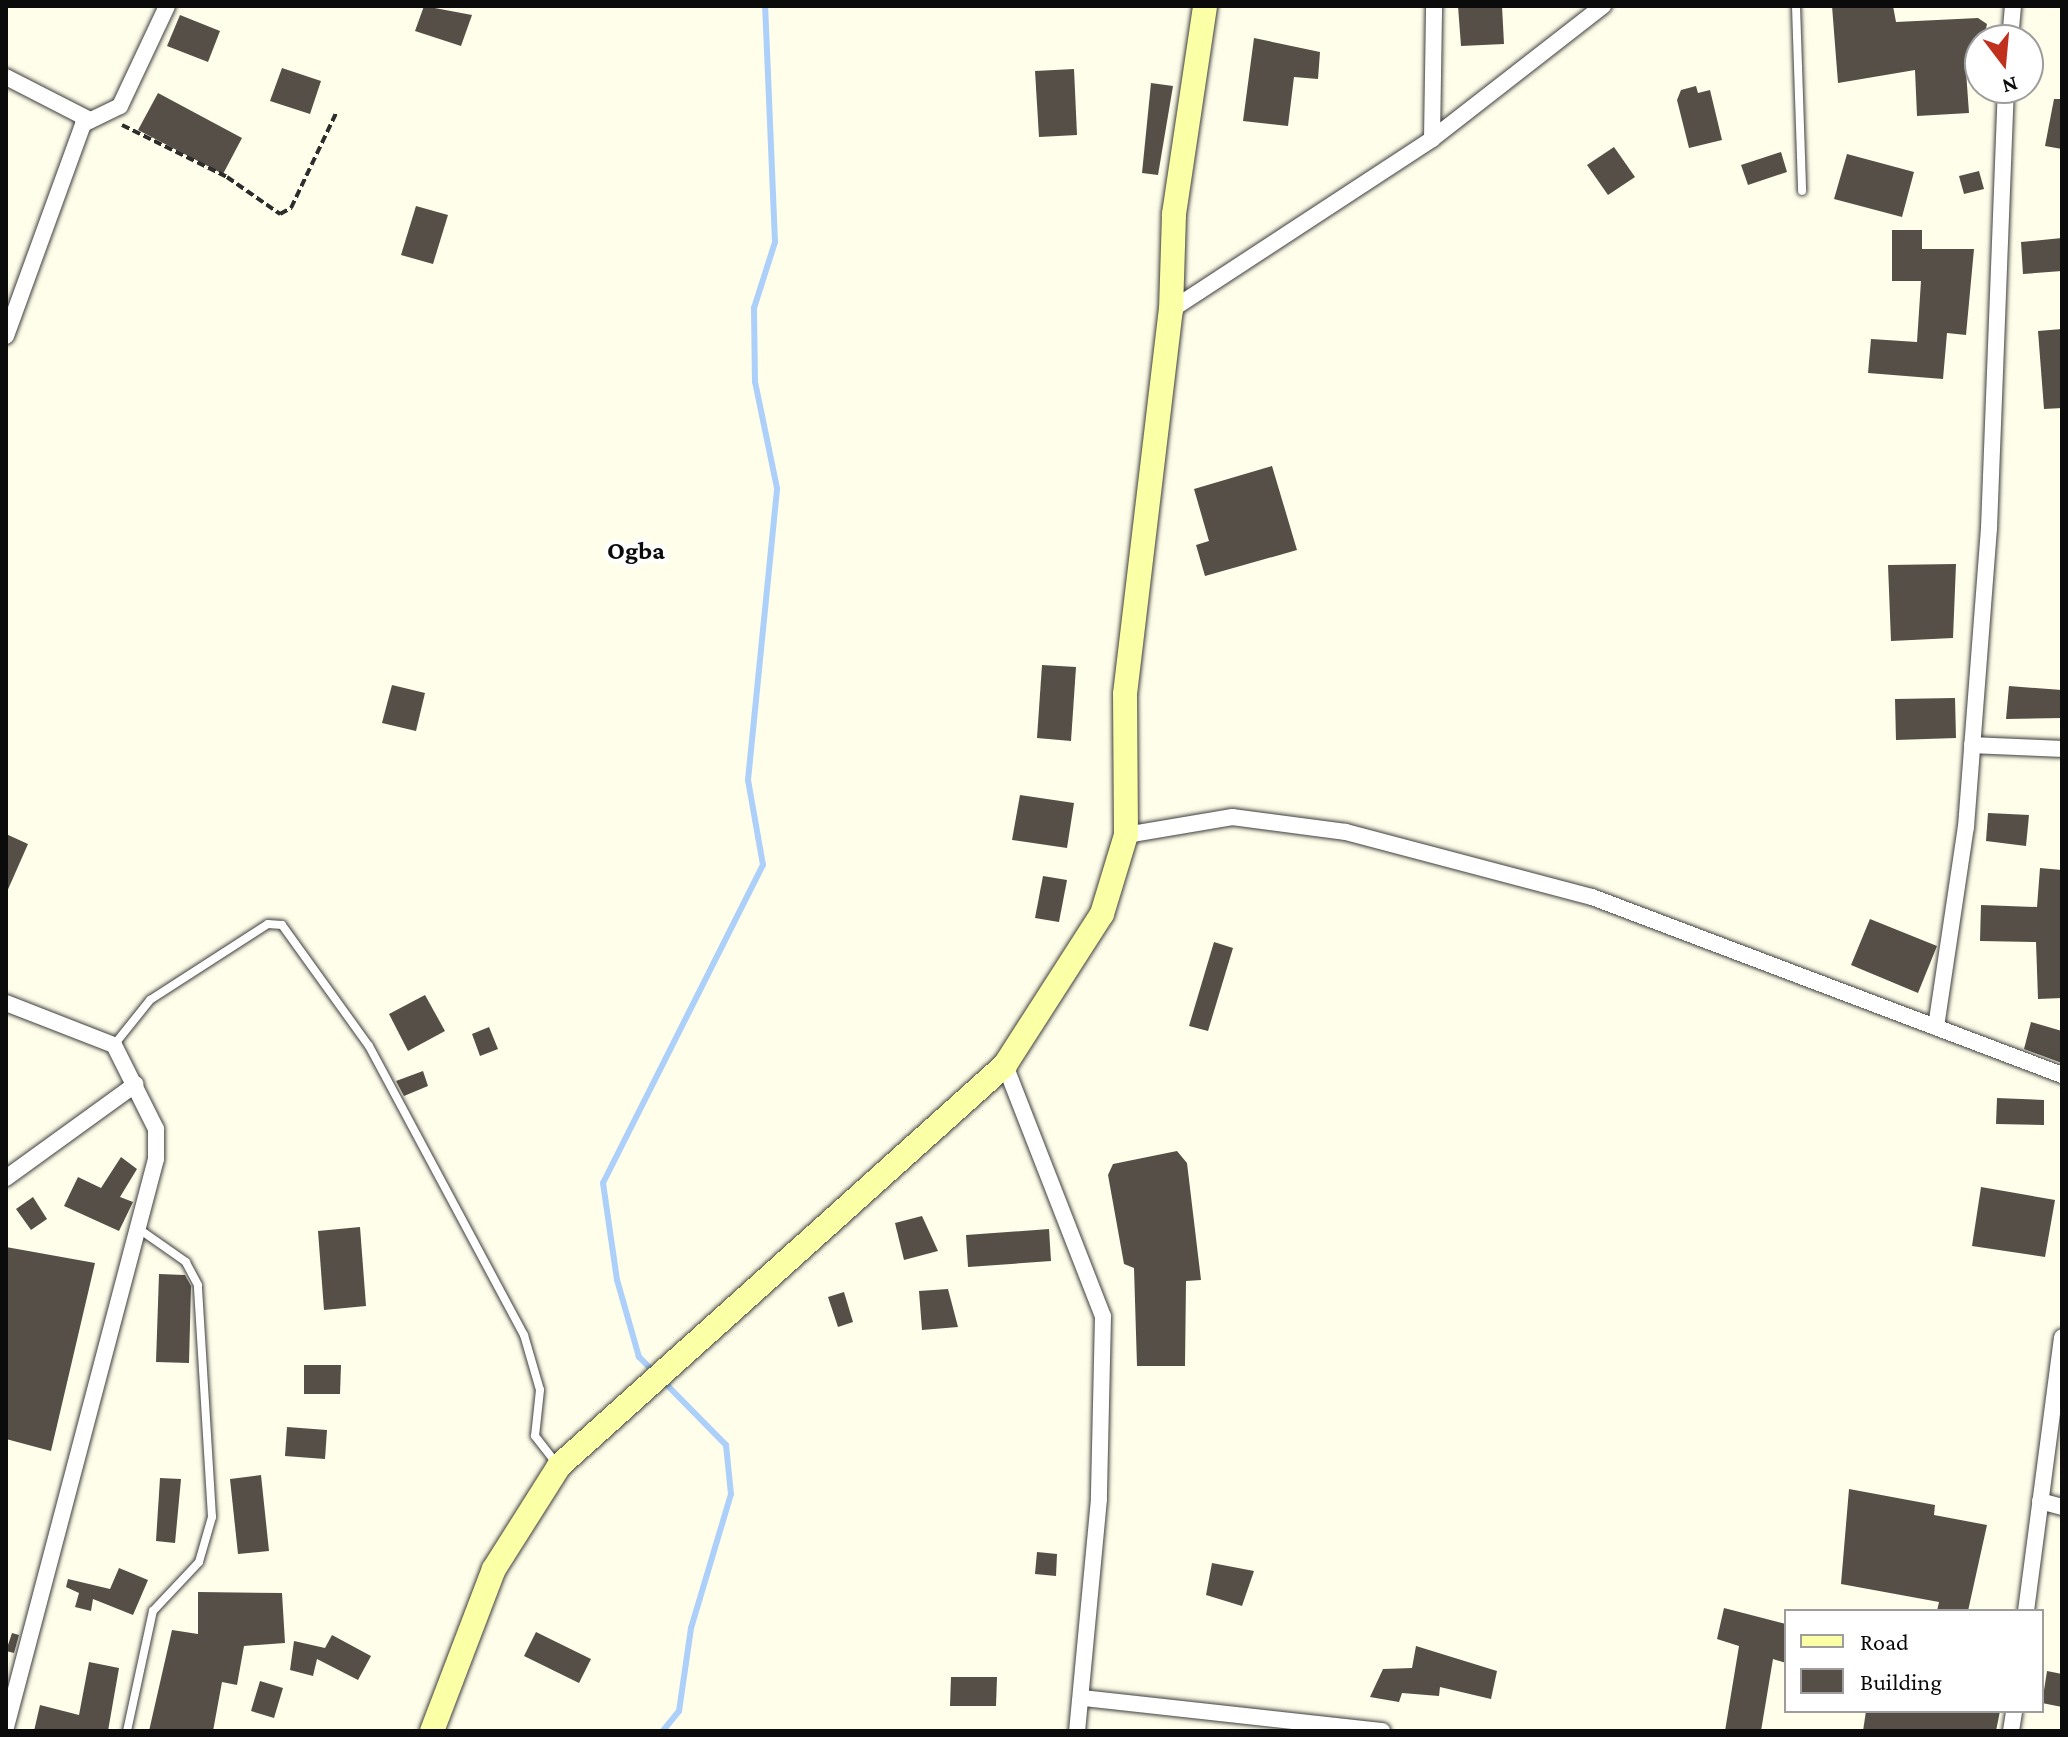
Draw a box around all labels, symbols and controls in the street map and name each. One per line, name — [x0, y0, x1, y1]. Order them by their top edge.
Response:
north arrow — [1964, 24, 2044, 104]
text: N — [2000, 72, 2021, 100]
district label: Ogba — [607, 535, 665, 567]
legend — [1784, 1609, 2044, 1713]
text: Road — [1860, 1628, 1909, 1655]
text: Building — [1860, 1668, 1942, 1695]

